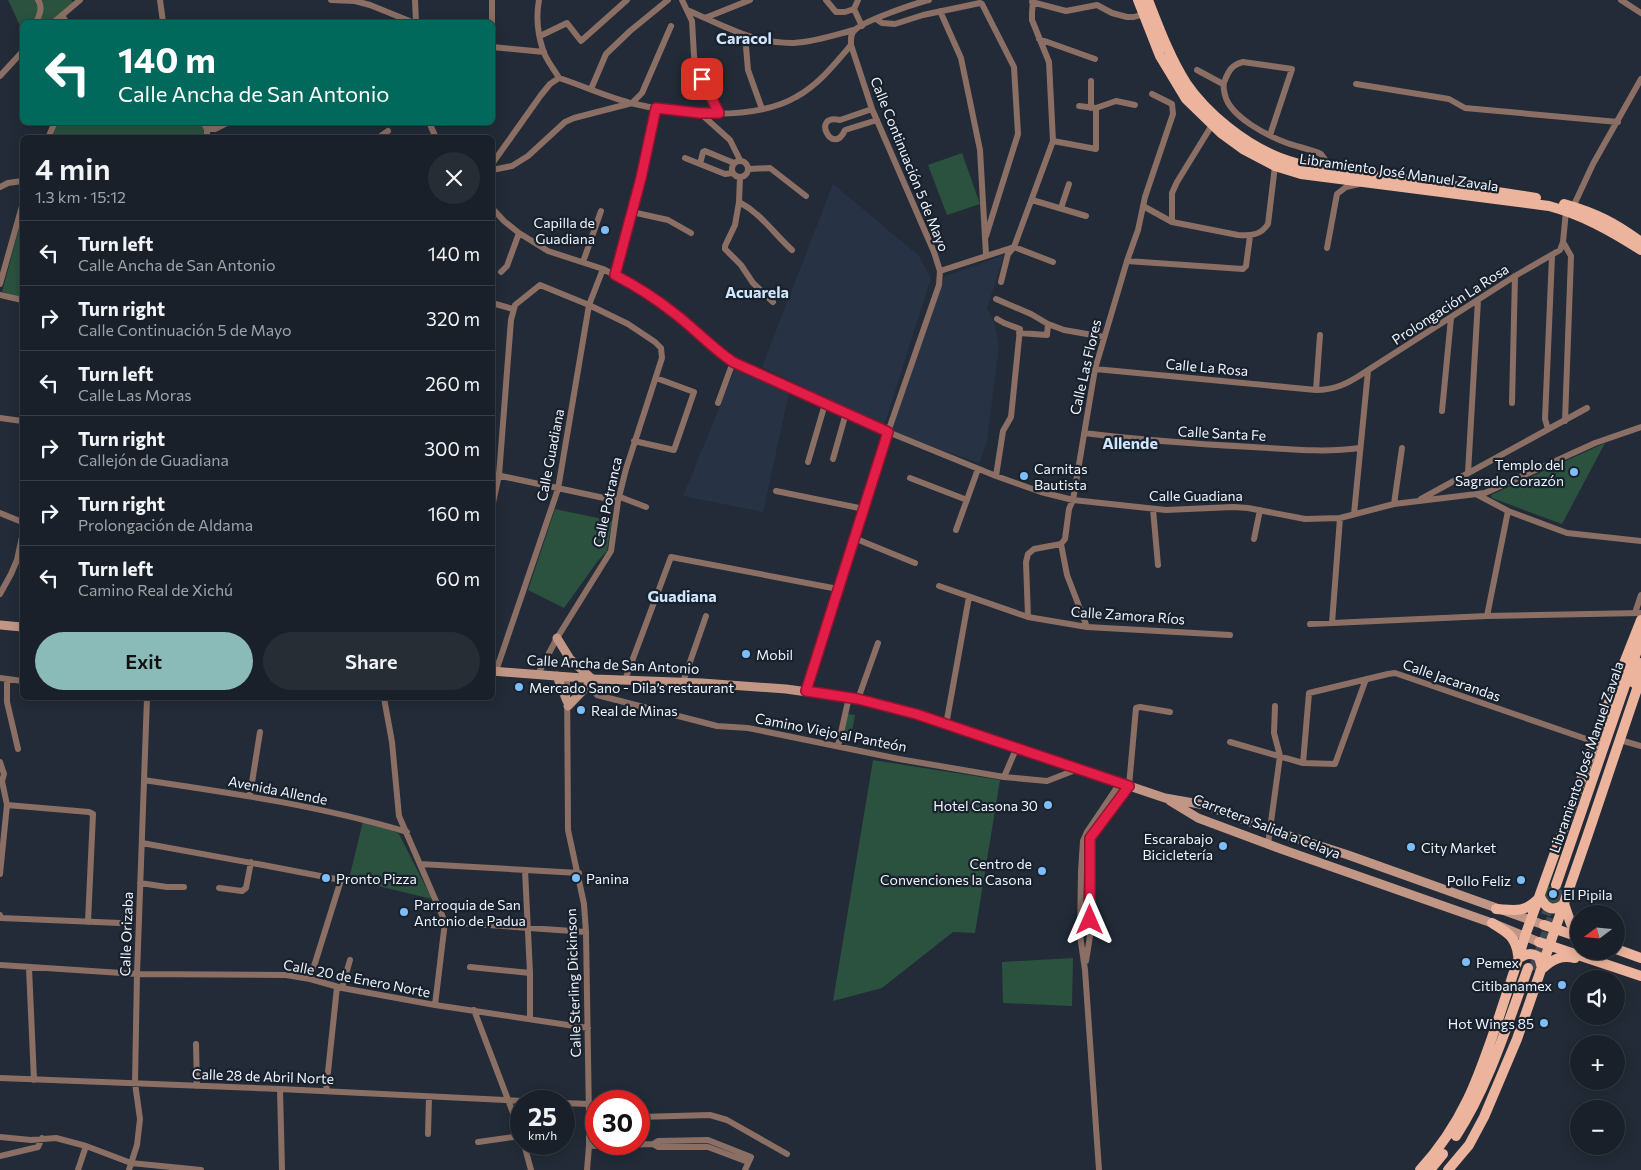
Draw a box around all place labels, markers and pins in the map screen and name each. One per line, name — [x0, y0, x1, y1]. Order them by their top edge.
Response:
pin — [681, 58, 723, 100]
place label: Capilla de Guadiana — [534, 214, 595, 247]
marker: Capilla de Guadiana — [599, 224, 611, 236]
place label: Templo del Sagrado Corazón — [1455, 456, 1564, 489]
place label: Carnitas Bautista — [1034, 460, 1088, 493]
marker: Templo del Sagrado Corazón — [1568, 466, 1580, 478]
marker: Carnitas Bautista — [1018, 470, 1030, 482]
place label: Mobil — [756, 646, 793, 663]
marker: Mobil — [740, 648, 752, 660]
place label: Mercado Sano - Dila’s restaurant — [529, 679, 735, 696]
marker: Mercado Sano - Dila’s restaurant — [513, 681, 525, 693]
place label: Real de Minas — [591, 702, 678, 719]
marker: Real de Minas — [575, 704, 587, 716]
place label: Hotel Casona 30 — [933, 797, 1038, 814]
marker: Hotel Casona 30 — [1042, 799, 1054, 811]
place label: Escarabajo Bicicletería — [1143, 830, 1213, 863]
place label: City Market — [1421, 839, 1497, 856]
marker: Escarabajo Bicicletería — [1217, 840, 1229, 852]
marker: City Market — [1405, 841, 1417, 853]
place label: Centro de Convenciones la Casona — [880, 855, 1032, 888]
marker: Centro de Convenciones la Casona — [1036, 865, 1048, 877]
place label: Pronto Pizza — [336, 870, 417, 887]
place label: Panina — [586, 870, 629, 887]
marker: Pronto Pizza — [320, 872, 332, 884]
marker: Panina — [570, 872, 582, 884]
place label: Pollo Feliz — [1447, 872, 1511, 889]
marker: Pollo Feliz — [1515, 874, 1527, 886]
place label: El Pipila — [1563, 886, 1613, 903]
marker: El Pipila — [1547, 888, 1559, 900]
place label: Parroquia de San Antonio de Padua — [414, 896, 526, 929]
marker: Parroquia de San Antonio de Padua — [398, 906, 410, 918]
place label: Pemex — [1476, 954, 1520, 971]
marker: Pemex — [1460, 956, 1472, 968]
place label: Citibanamex — [1471, 977, 1553, 994]
marker: Citibanamex — [1556, 979, 1568, 991]
place label: Hot Wings 85 — [1448, 1015, 1534, 1032]
marker: Hot Wings 85 — [1538, 1017, 1550, 1029]

